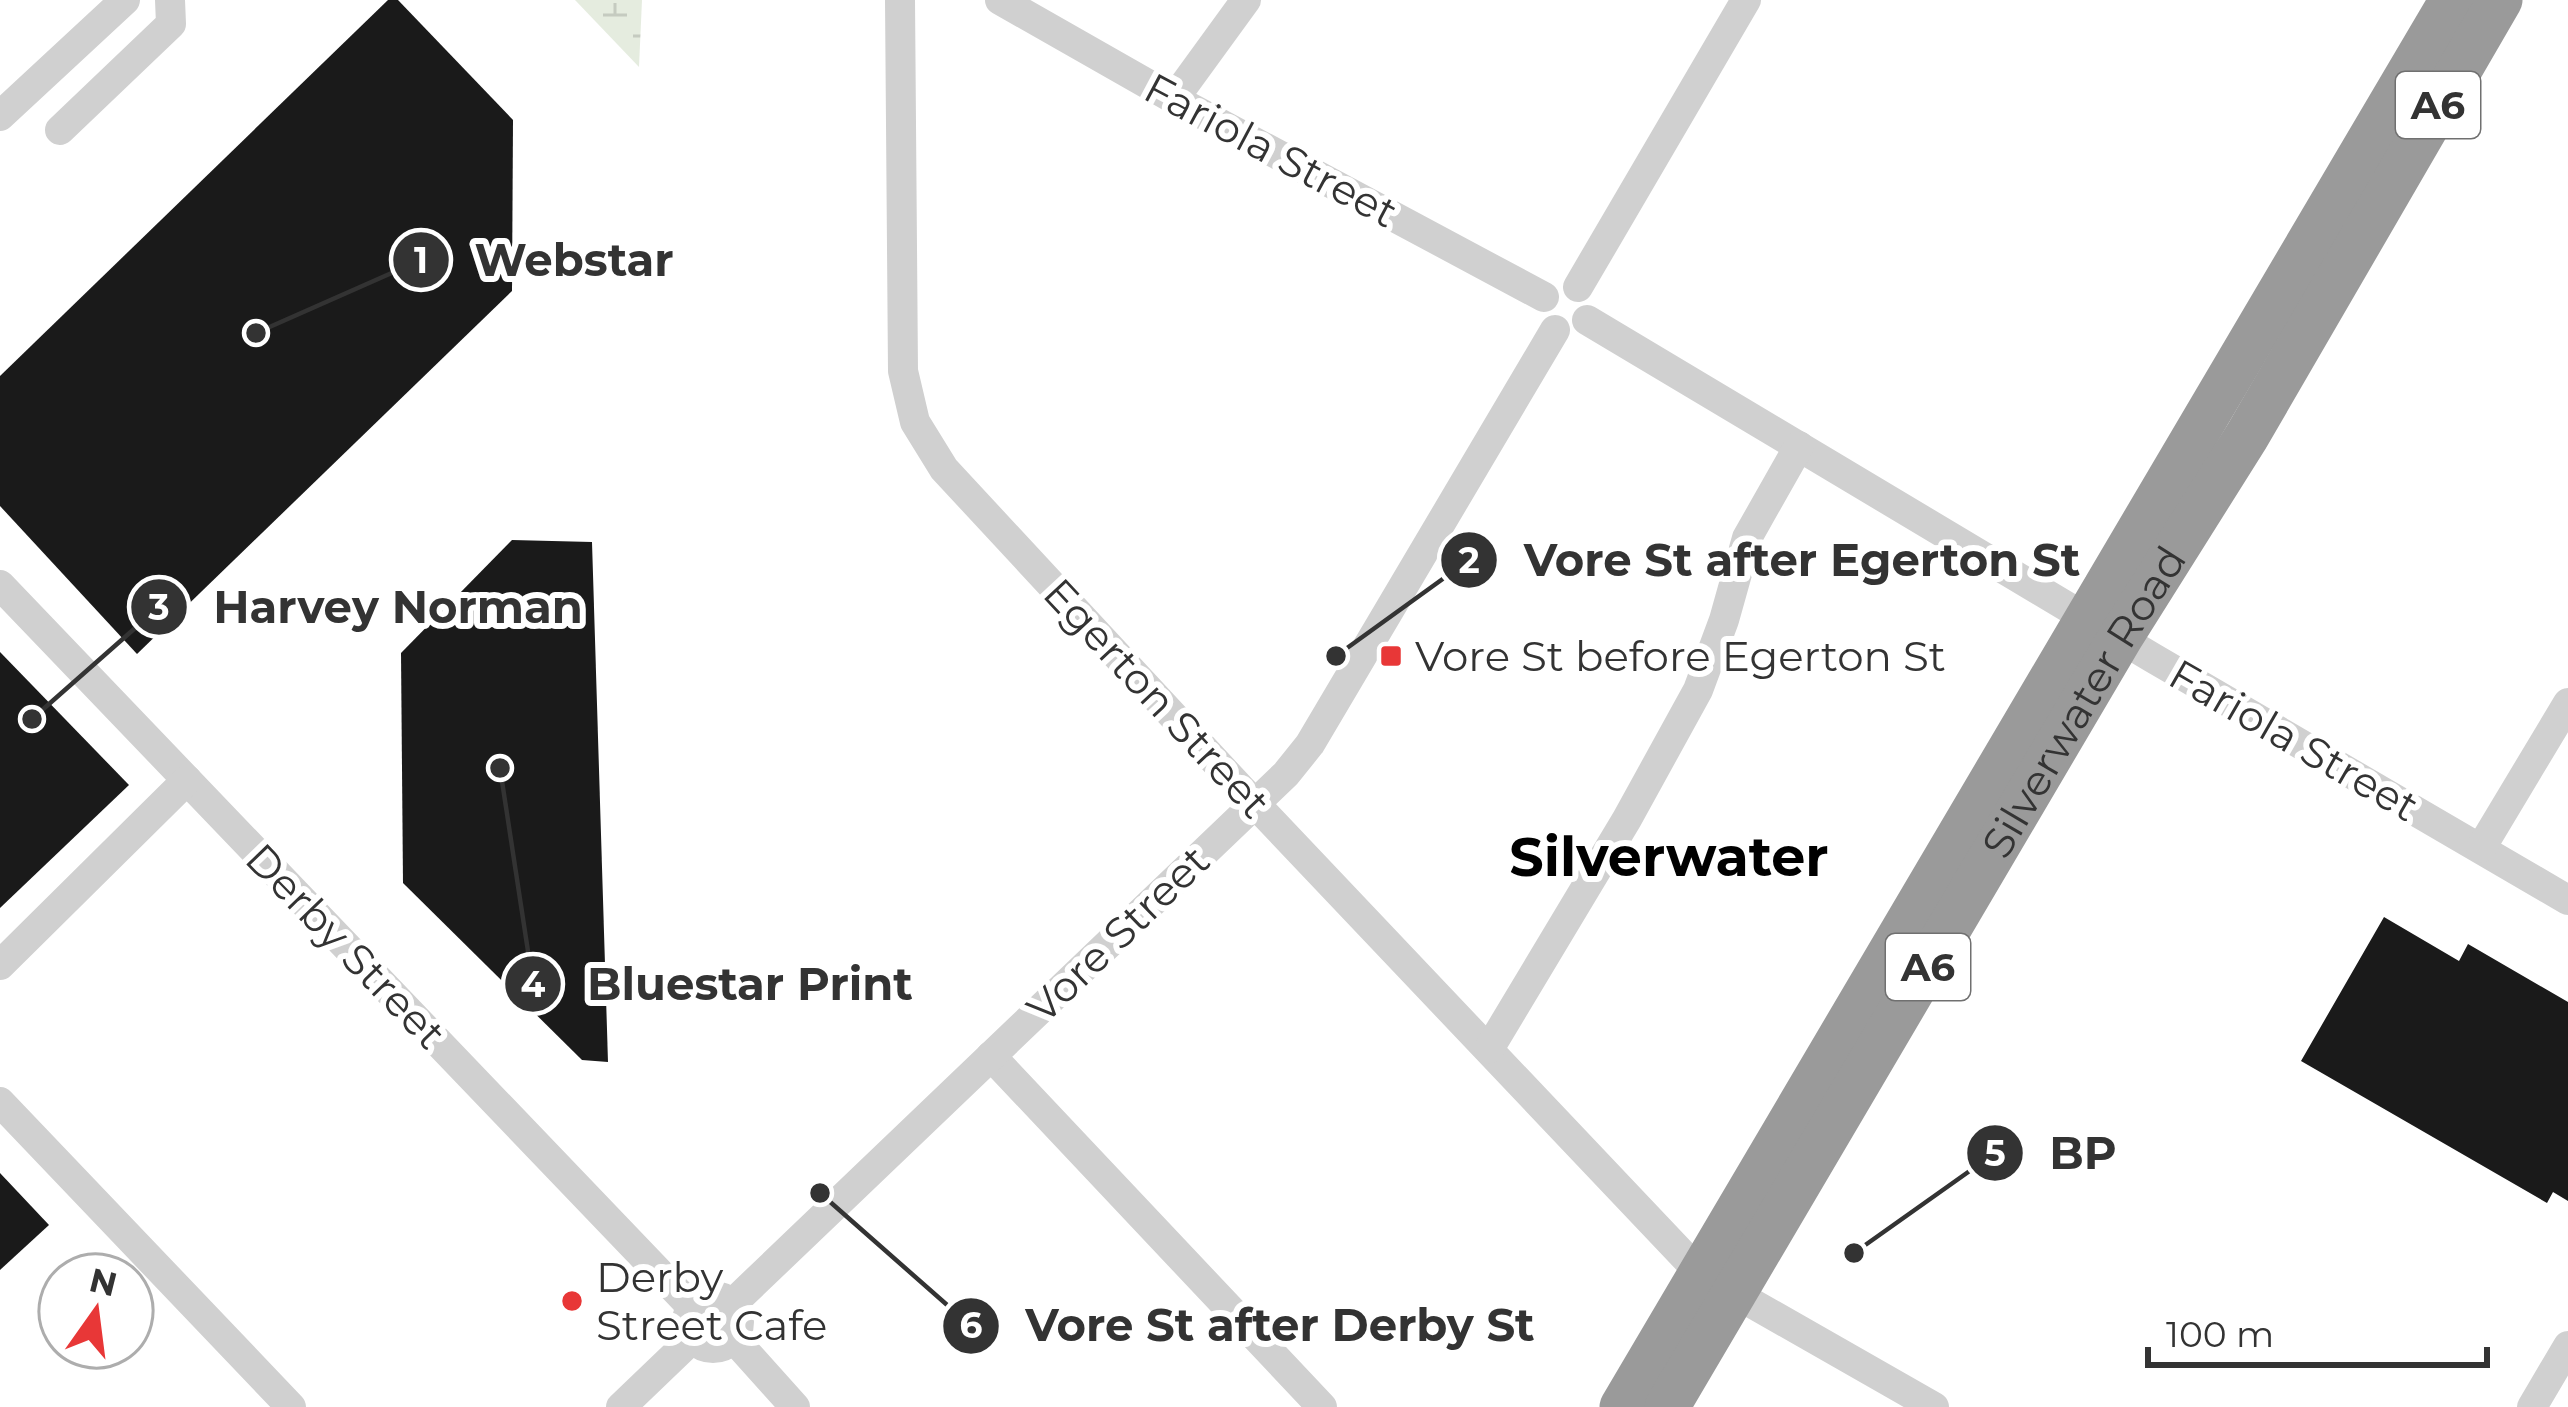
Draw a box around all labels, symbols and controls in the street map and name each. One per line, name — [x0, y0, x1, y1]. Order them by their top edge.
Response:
street label: Fariola Street — [1136, 62, 1406, 238]
road number: A6 — [2396, 72, 2480, 138]
callout: Webstar — [391, 220, 698, 301]
text: Webstar — [474, 232, 674, 287]
text: 1 — [414, 238, 428, 282]
callout: Vore St after Egerton St — [1439, 520, 2104, 601]
text: Vore St after Egerton St — [1523, 532, 2080, 587]
street label: Silverwater Road — [1971, 537, 2197, 867]
text: 2 — [1458, 538, 1480, 582]
callout: Harvey Norman — [129, 567, 607, 648]
street label: Egerton Street — [1033, 568, 1281, 828]
text: Harvey Norman — [213, 579, 583, 634]
text: 3 — [147, 585, 170, 629]
place label: Vore St before Egerton St — [1415, 630, 1946, 682]
marker: Vore St before Egerton St — [1378, 643, 1404, 669]
street label: Fariola Street — [2160, 648, 2428, 832]
district label: Silverwater — [1509, 824, 1829, 890]
street label: Derby Street — [235, 833, 457, 1059]
street label: Vore Street — [1016, 834, 1220, 1034]
road number: A6 — [1886, 934, 1970, 1000]
callout: Bluestar Print — [503, 944, 936, 1025]
text: Bluestar Print — [587, 956, 913, 1011]
text: 4 — [521, 962, 546, 1006]
callout: BP — [1965, 1113, 2141, 1194]
text: BP — [2049, 1125, 2117, 1180]
text: 5 — [1984, 1131, 2006, 1175]
north arrow — [36, 1251, 156, 1371]
place label: Derby Street Cafe — [596, 1251, 827, 1351]
text: N — [85, 1259, 121, 1305]
callout: Vore St after Derby St — [941, 1285, 1559, 1366]
marker: Derby Street Cafe — [559, 1288, 585, 1314]
scale bar — [2148, 1293, 2487, 1367]
text: Vore St after Derby St — [1024, 1297, 1535, 1352]
text: 6 — [960, 1303, 983, 1347]
text: 100 m — [2166, 1312, 2274, 1356]

